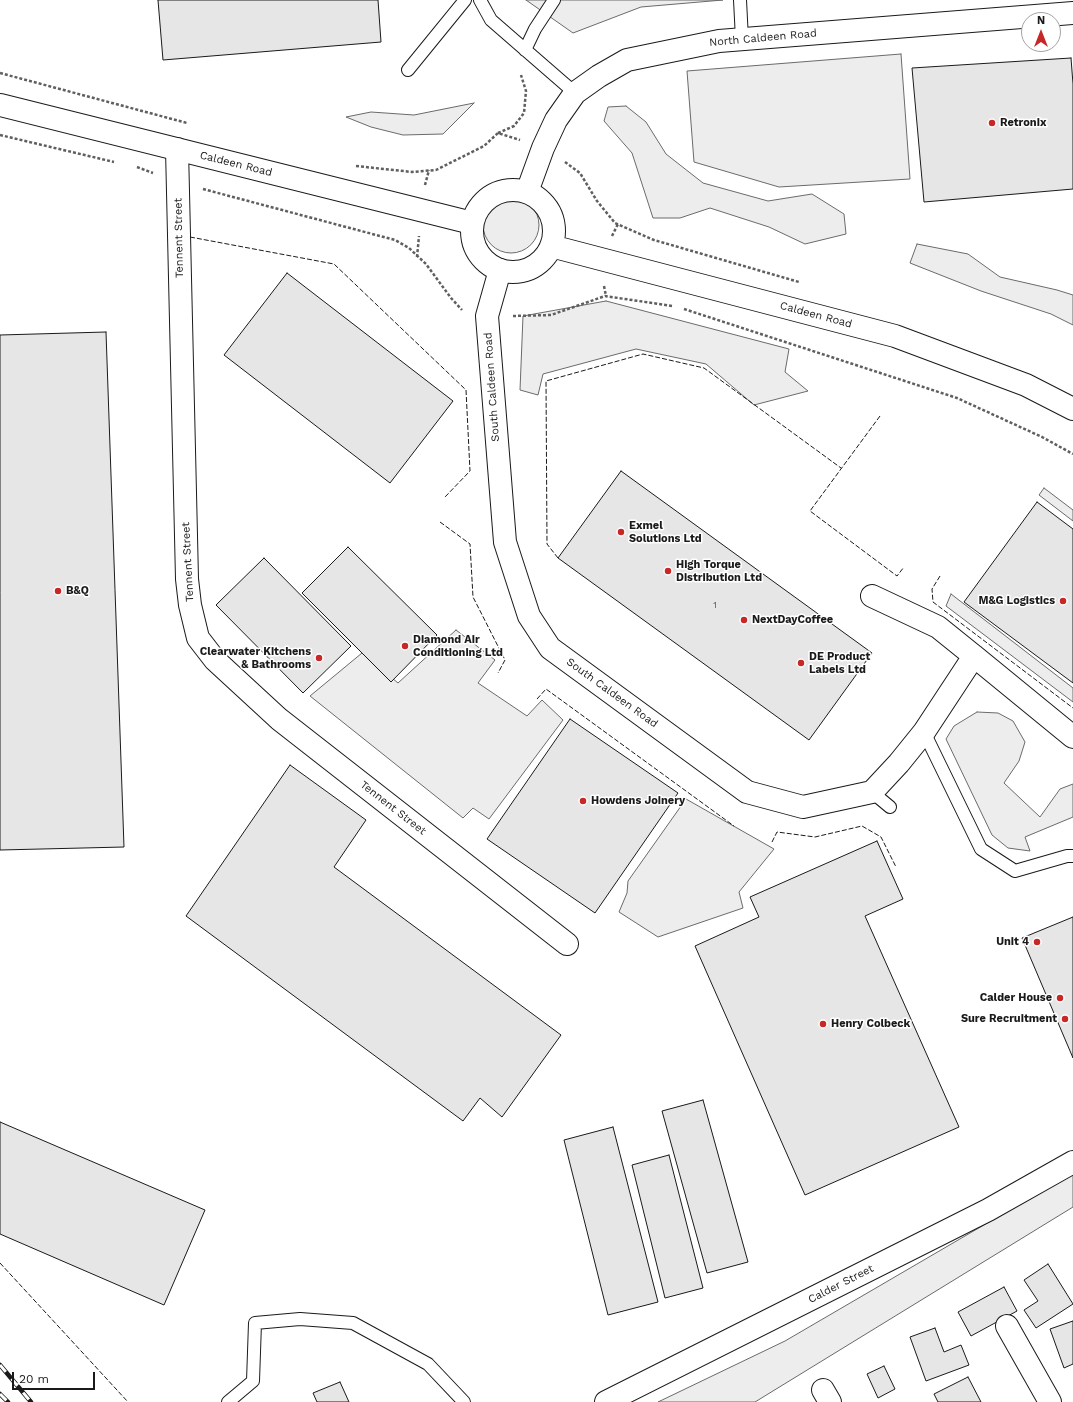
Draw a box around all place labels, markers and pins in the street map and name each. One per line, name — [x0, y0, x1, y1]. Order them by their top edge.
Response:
place label: Retronix — [1000, 116, 1046, 130]
marker: Retronix — [987, 118, 997, 128]
place label: Exmel Solutions Ltd — [629, 519, 702, 545]
marker: Exmel Solutions Ltd — [616, 527, 626, 537]
place label: High Torque Distribution Ltd — [676, 558, 762, 584]
marker: High Torque Distribution Ltd — [663, 566, 673, 576]
place label: B&Q — [66, 584, 89, 598]
marker: B&Q — [53, 586, 63, 596]
place label: M&G Logistics — [978, 594, 1055, 608]
marker: M&G Logistics — [1058, 596, 1068, 606]
place label: NextDayCoffee — [752, 613, 833, 627]
marker: NextDayCoffee — [739, 615, 749, 625]
place label: Diamond Air Conditioning Ltd — [413, 633, 503, 659]
marker: Diamond Air Conditioning Ltd — [400, 641, 410, 651]
place label: Clearwater Kitchens & Bathrooms — [200, 645, 311, 671]
place label: DE Product Labels Ltd — [809, 650, 870, 676]
marker: Clearwater Kitchens & Bathrooms — [314, 653, 324, 663]
marker: DE Product Labels Ltd — [796, 658, 806, 668]
place label: Howdens Joinery — [591, 794, 685, 808]
marker: Howdens Joinery — [578, 796, 588, 806]
place label: Unit 4 — [996, 935, 1029, 949]
marker: Unit 4 — [1032, 937, 1042, 947]
place label: Calder House — [980, 991, 1052, 1005]
marker: Calder House — [1055, 993, 1065, 1003]
place label: Sure Recruitment — [961, 1012, 1057, 1026]
marker: Sure Recruitment — [1060, 1014, 1070, 1024]
place label: Henry Colbeck — [831, 1017, 910, 1031]
marker: Henry Colbeck — [818, 1019, 828, 1029]

